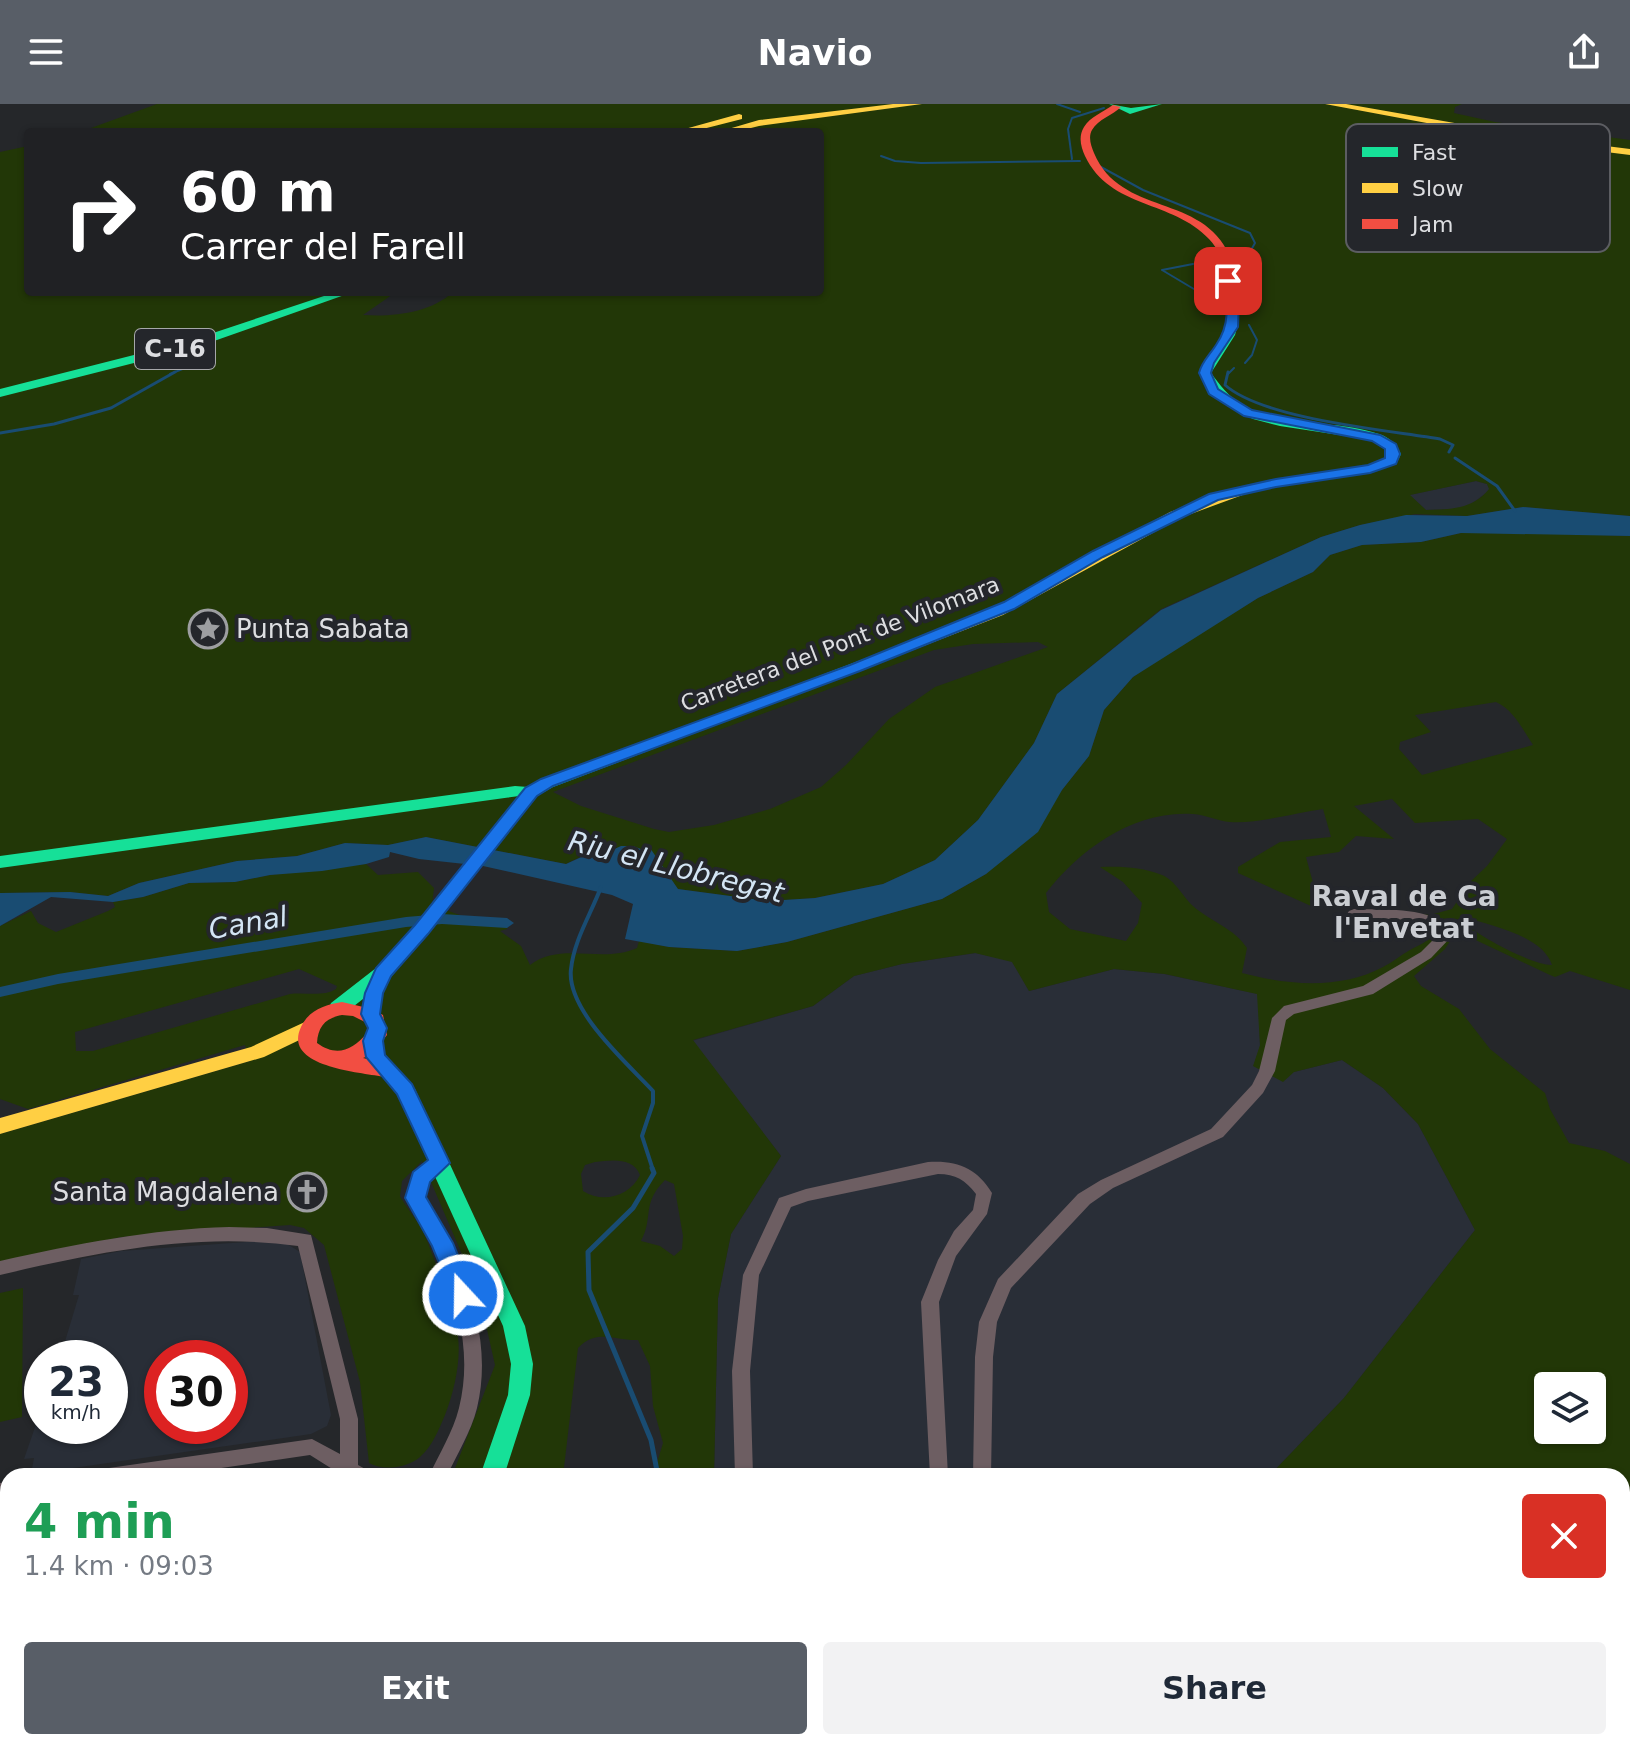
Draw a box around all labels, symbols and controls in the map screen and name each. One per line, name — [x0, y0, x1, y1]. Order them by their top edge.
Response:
icon: menu — [24, 30, 68, 74]
icon: share — [1562, 30, 1606, 74]
text: Navio — [758, 32, 872, 73]
legend — [1346, 124, 1610, 252]
text: Fast — [1412, 140, 1457, 165]
text: 60 m — [180, 159, 336, 224]
icon: right — [48, 160, 152, 264]
text: Slow — [1412, 176, 1464, 201]
text: Jam — [1410, 212, 1453, 237]
text: Carrer del Farell — [180, 226, 466, 267]
pin — [1194, 247, 1262, 315]
icon: arrive — [1206, 259, 1250, 303]
road number: C-16 — [135, 329, 215, 369]
street label: Carretera del Pont de Vilomara — [677, 571, 1003, 717]
place icon: Punta Sabata — [187, 608, 229, 650]
place label: Punta Sabata — [236, 614, 410, 644]
water label: Riu el Llobregat — [565, 824, 788, 910]
district label: Raval de Ca l'Envetat — [1311, 880, 1497, 945]
water label: Canal — [206, 900, 290, 946]
church icon: Santa Magdalena — [286, 1171, 328, 1213]
place label: Santa Magdalena — [53, 1177, 279, 1207]
position arrow — [421, 1253, 505, 1337]
speed limit sign: 30 — [144, 1340, 248, 1444]
text: 23 — [48, 1359, 104, 1405]
map controls — [1534, 1372, 1606, 1444]
button: layers — [1534, 1372, 1606, 1444]
text: km/h — [51, 1400, 101, 1424]
text: 4 min — [24, 1493, 175, 1549]
button: close — [1522, 1494, 1606, 1578]
text: 1.4 km · 09:03 — [24, 1551, 214, 1581]
button: Exit — [24, 1642, 807, 1734]
button: Share — [823, 1642, 1606, 1734]

